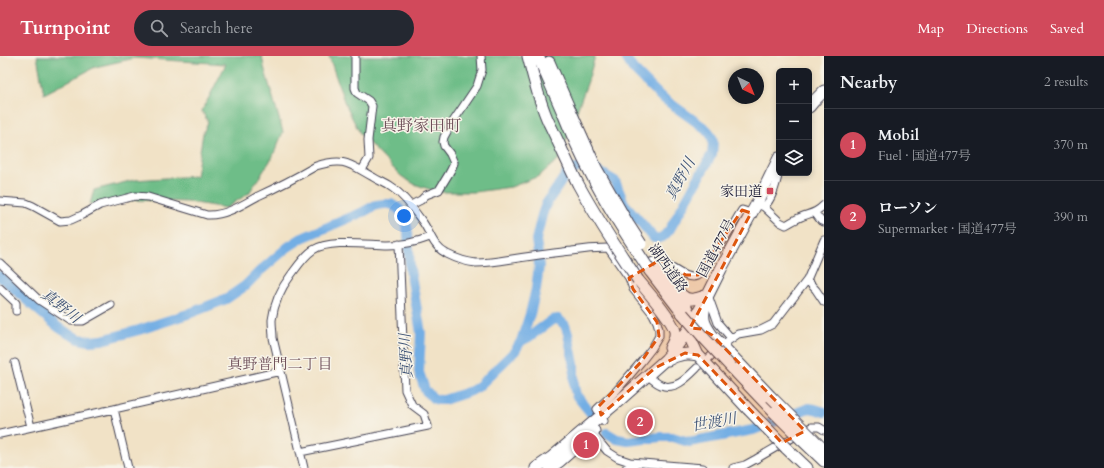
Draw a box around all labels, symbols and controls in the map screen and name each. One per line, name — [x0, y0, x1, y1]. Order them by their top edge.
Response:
search box — [134, 10, 414, 46]
text: Turnpoint — [20, 15, 110, 41]
icon: search — [148, 17, 170, 39]
text: Search here — [180, 18, 253, 38]
text: Map — [918, 19, 944, 38]
text: Directions — [966, 19, 1028, 38]
text: Saved — [1050, 19, 1084, 38]
north arrow — [728, 68, 764, 104]
map controls — [776, 68, 812, 176]
button: + — [776, 68, 812, 104]
text: Nearby — [840, 71, 897, 94]
text: 2 results — [1044, 73, 1088, 91]
button: − — [776, 104, 812, 140]
district label: 真野家田町 — [381, 115, 461, 137]
text: Mobil — [878, 125, 919, 145]
text: 1 — [850, 136, 856, 154]
text: 370 m — [1054, 136, 1088, 154]
button: layers — [776, 140, 812, 176]
text: Fuel · 国道477号 — [878, 147, 971, 165]
water label: 真野川 — [660, 153, 701, 204]
place label: 家田道 — [720, 182, 762, 201]
marker: 家田道 — [765, 186, 775, 196]
text: ローソン — [878, 198, 937, 218]
your location — [394, 206, 414, 226]
text: 2 — [850, 208, 856, 226]
text: 390 m — [1054, 208, 1088, 226]
street label: 国道477号 — [693, 215, 739, 281]
text: Supermarket · 国道477号 — [878, 220, 1017, 238]
street label: 湖西道路 — [644, 240, 692, 296]
water label: 真野川 — [37, 284, 86, 329]
water label: 真野川 — [395, 331, 417, 379]
district label: 真野普門二丁目 — [227, 354, 333, 374]
pin: 2 — [627, 407, 653, 437]
water label: 世渡川 — [690, 408, 740, 436]
pin: 1 — [573, 430, 599, 460]

